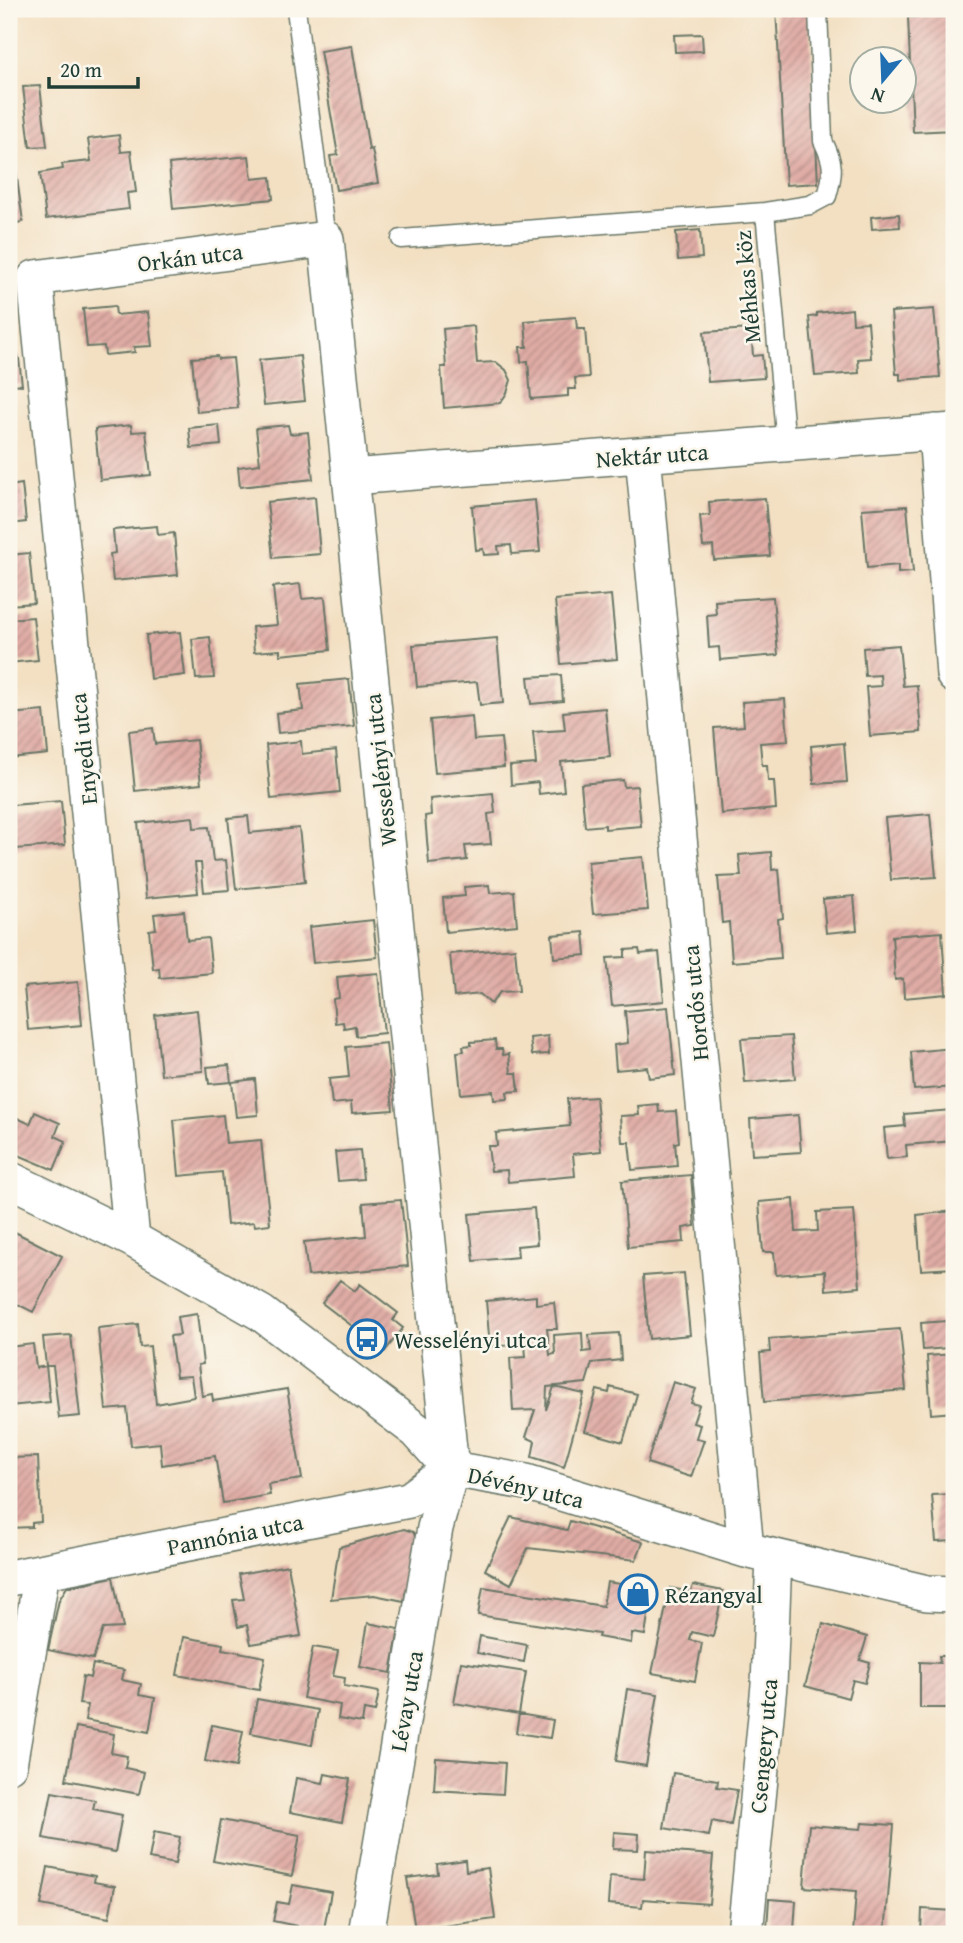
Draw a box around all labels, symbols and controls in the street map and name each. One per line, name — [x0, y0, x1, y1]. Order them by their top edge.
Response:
scale bar — [49, 46, 138, 90]
north arrow — [848, 46, 918, 116]
text: 20 m — [60, 54, 102, 85]
text: N — [867, 81, 888, 111]
street label: Méhkas köz — [726, 229, 768, 345]
street label: Orkán utca — [136, 234, 245, 280]
street label: Nektár utca — [595, 435, 709, 475]
street label: Enyedi utca — [61, 692, 105, 806]
street label: Wesselényi utca — [356, 692, 404, 848]
street label: Hordós utca — [673, 944, 716, 1062]
bus stop icon: Wesselényi utca — [346, 1318, 388, 1360]
place label: Wesselényi utca — [394, 1323, 547, 1356]
street label: Dévény utca — [465, 1458, 587, 1516]
street label: Pannónia utca — [164, 1505, 306, 1563]
shop icon: Rézangyal — [617, 1573, 659, 1615]
place label: Rézangyal — [665, 1578, 763, 1611]
street label: Lévay utca — [381, 1648, 431, 1754]
street label: Csengery utca — [741, 1677, 785, 1815]

